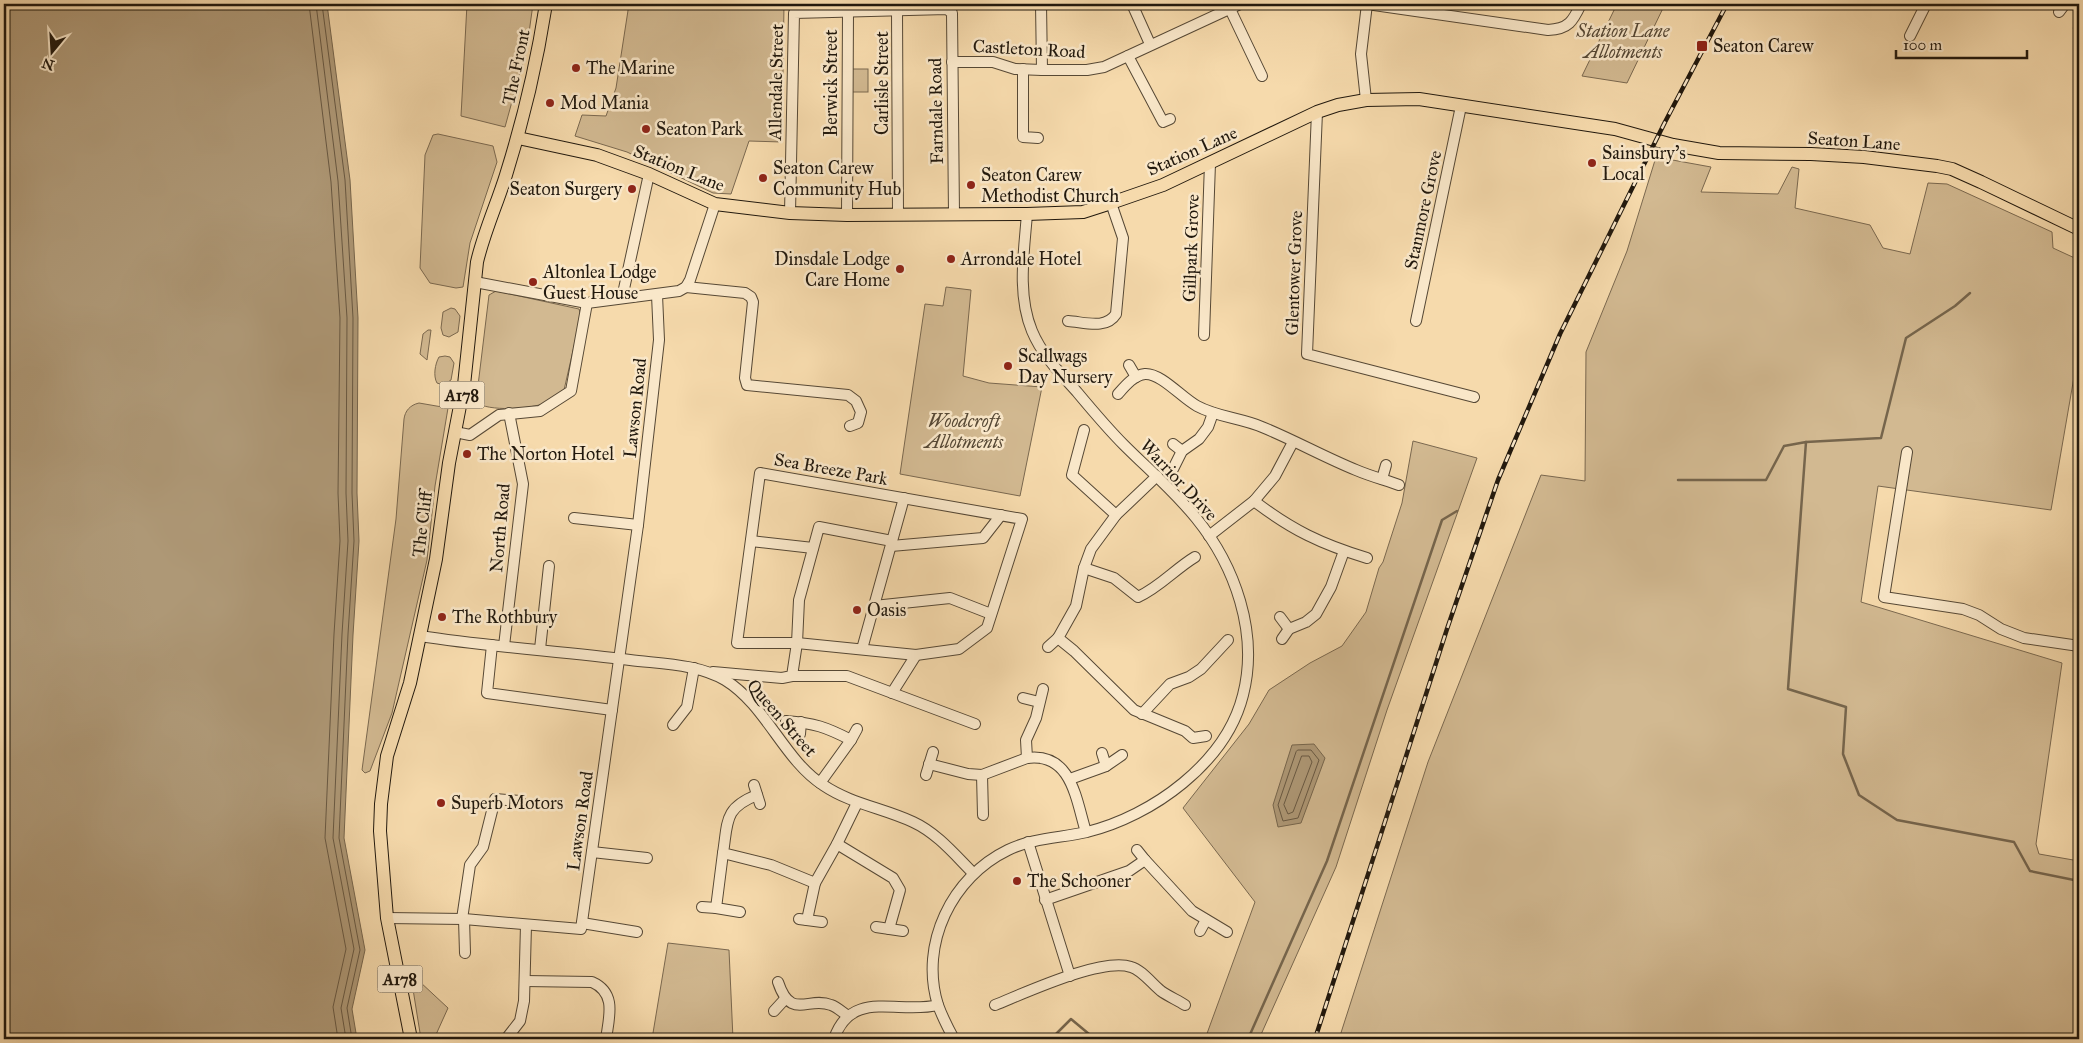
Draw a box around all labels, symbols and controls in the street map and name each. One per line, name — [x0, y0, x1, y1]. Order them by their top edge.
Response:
park label: Station Lane Allotments — [1576, 20, 1671, 63]
street label: Allendale Street — [764, 23, 788, 141]
street label: The Front — [497, 26, 535, 107]
north arrow — [28, 28, 78, 78]
scale bar — [1896, 28, 2027, 60]
street label: Berwick Street — [820, 29, 842, 137]
street label: Carlisle Street — [871, 30, 893, 135]
street label: Castleton Road — [972, 35, 1086, 63]
place label: Seaton Carew — [1713, 35, 1814, 57]
text: 100 m — [1903, 36, 1943, 54]
marker: Seaton Carew — [1695, 39, 1709, 53]
text: N — [40, 54, 56, 74]
place label: The Marine — [586, 57, 675, 79]
street label: Farndale Road — [924, 58, 948, 164]
marker: The Marine — [570, 62, 582, 74]
place label: Mod Mania — [560, 92, 649, 114]
marker: Mod Mania — [544, 97, 556, 109]
place label: Seaton Park — [656, 118, 744, 140]
street label: Station Lane — [1143, 121, 1241, 181]
marker: Seaton Park — [640, 123, 652, 135]
street label: Seaton Lane — [1807, 127, 1901, 155]
street label: Station Lane — [630, 140, 728, 196]
place label: Sainsbury's Local — [1602, 142, 1686, 185]
street label: Stanmore Grove — [1400, 149, 1446, 271]
place label: Seaton Carew Community Hub — [773, 157, 901, 200]
marker: Sainsbury's Local — [1586, 157, 1598, 169]
place label: Seaton Carew Methodist Church — [981, 164, 1119, 207]
marker: Seaton Carew Community Hub — [757, 172, 769, 184]
place label: Seaton Surgery — [510, 178, 623, 201]
marker: Seaton Carew Methodist Church — [965, 179, 977, 191]
marker: Seaton Surgery — [626, 183, 638, 195]
street label: Gillpark Grove — [1178, 194, 1204, 302]
street label: Glentower Grove — [1281, 210, 1307, 336]
place label: Dinsdale Lodge Care Home — [774, 248, 890, 291]
place label: Arrondale Hotel — [960, 248, 1082, 270]
marker: Arrondale Hotel — [945, 253, 957, 265]
place label: Altonlea Lodge Guest House — [542, 261, 656, 304]
marker: Dinsdale Lodge Care Home — [894, 263, 906, 275]
marker: Altonlea Lodge Guest House — [527, 276, 539, 288]
place label: Scallwags Day Nursery — [1018, 345, 1113, 388]
street label: Lawson Road — [619, 357, 651, 459]
marker: Scallwags Day Nursery — [1002, 360, 1014, 372]
road number: A178 — [440, 382, 484, 408]
park label: Woodcroft Allotments — [923, 410, 1004, 453]
street label: Warrior Drive — [1136, 435, 1222, 525]
place label: The Norton Hotel — [477, 443, 614, 465]
marker: The Norton Hotel — [461, 448, 473, 460]
street label: Sea Breeze Park — [772, 448, 890, 490]
street label: North Road — [485, 482, 515, 574]
street label: The Cliff — [407, 486, 437, 558]
place label: Oasis — [867, 599, 906, 621]
marker: Oasis — [851, 604, 863, 616]
place label: The Rothbury — [452, 606, 558, 628]
marker: The Rothbury — [436, 611, 448, 623]
street label: Queen Street — [742, 675, 822, 762]
street label: Lawson Road — [562, 770, 598, 872]
place label: Superb Motors — [451, 792, 563, 814]
marker: Superb Motors — [435, 797, 447, 809]
place label: The Schooner — [1027, 870, 1131, 892]
marker: The Schooner — [1011, 875, 1023, 887]
road number: A178 — [378, 966, 422, 992]

